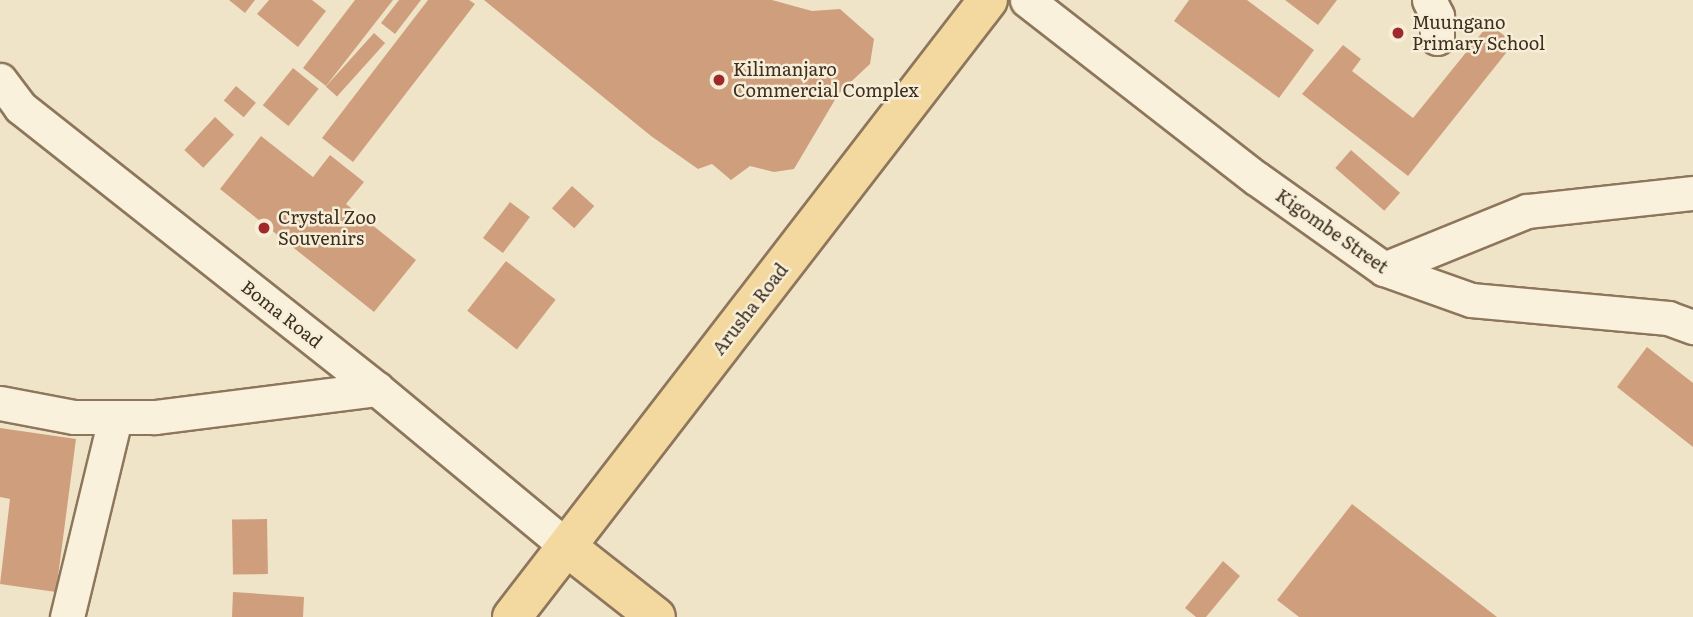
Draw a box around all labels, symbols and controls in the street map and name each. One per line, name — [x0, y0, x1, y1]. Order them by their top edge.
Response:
place label: Muungano Primary School — [1412, 12, 1545, 54]
marker: Muungano Primary School — [1390, 25, 1406, 41]
place label: Kilimanjaro Commercial Complex — [733, 59, 919, 102]
marker: Kilimanjaro Commercial Complex — [711, 72, 727, 88]
street label: Kigombe Street — [1272, 184, 1392, 278]
place label: Crystal Zoo Souvenirs — [278, 207, 376, 249]
marker: Crystal Zoo Souvenirs — [256, 220, 272, 236]
street label: Arusha Road — [708, 259, 792, 359]
street label: Boma Road — [237, 276, 327, 352]

